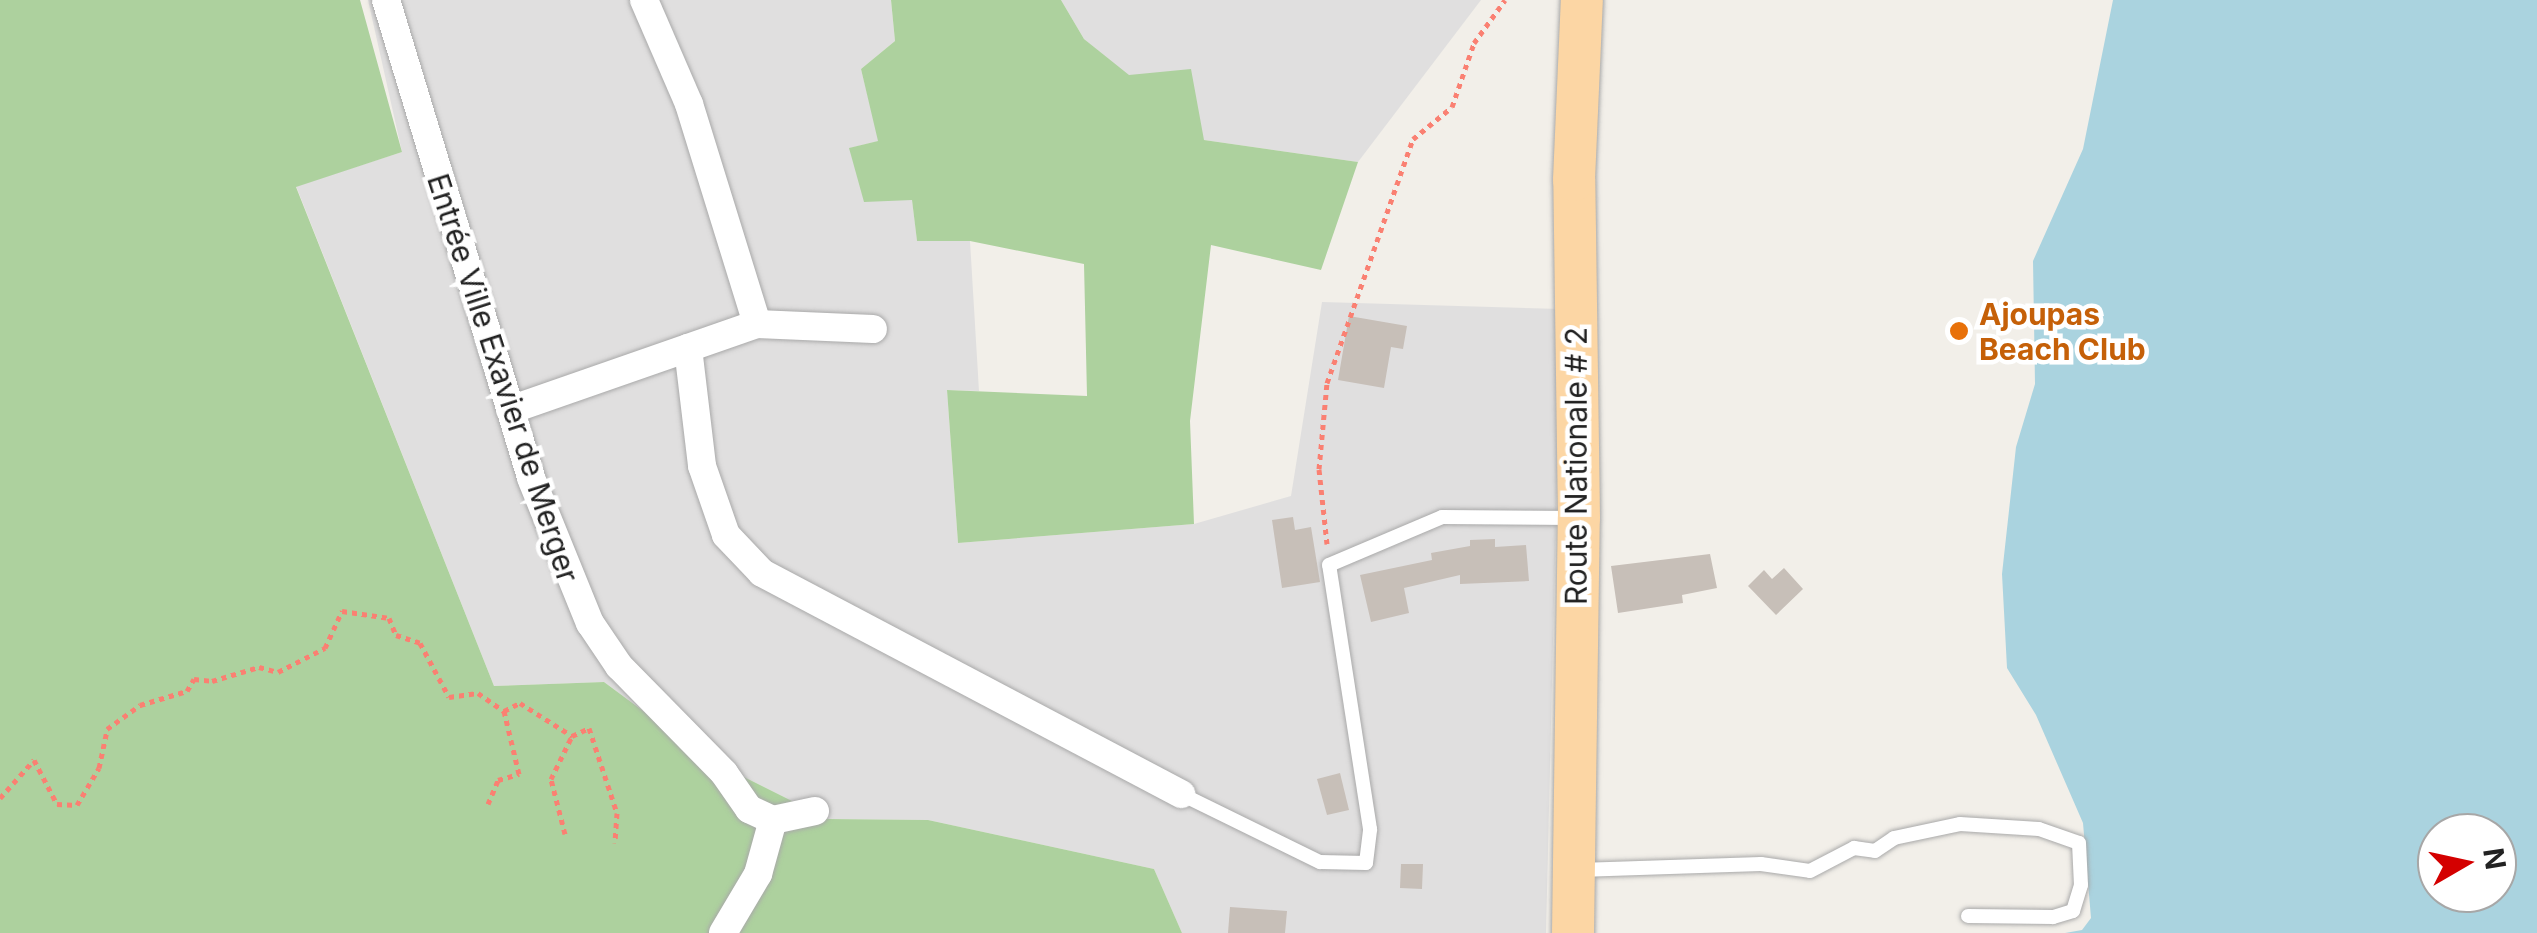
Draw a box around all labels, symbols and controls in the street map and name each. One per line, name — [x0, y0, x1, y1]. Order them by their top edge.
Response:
street label: Entrée Ville Exavier de Merger — [420, 169, 586, 587]
place label: Ajoupas Beach Club — [1979, 296, 2146, 366]
marker: Ajoupas Beach Club — [1948, 320, 1970, 342]
street label: Route Nationale # 2 — [1558, 327, 1594, 605]
north arrow — [2417, 813, 2517, 913]
text: N — [2476, 845, 2513, 872]

